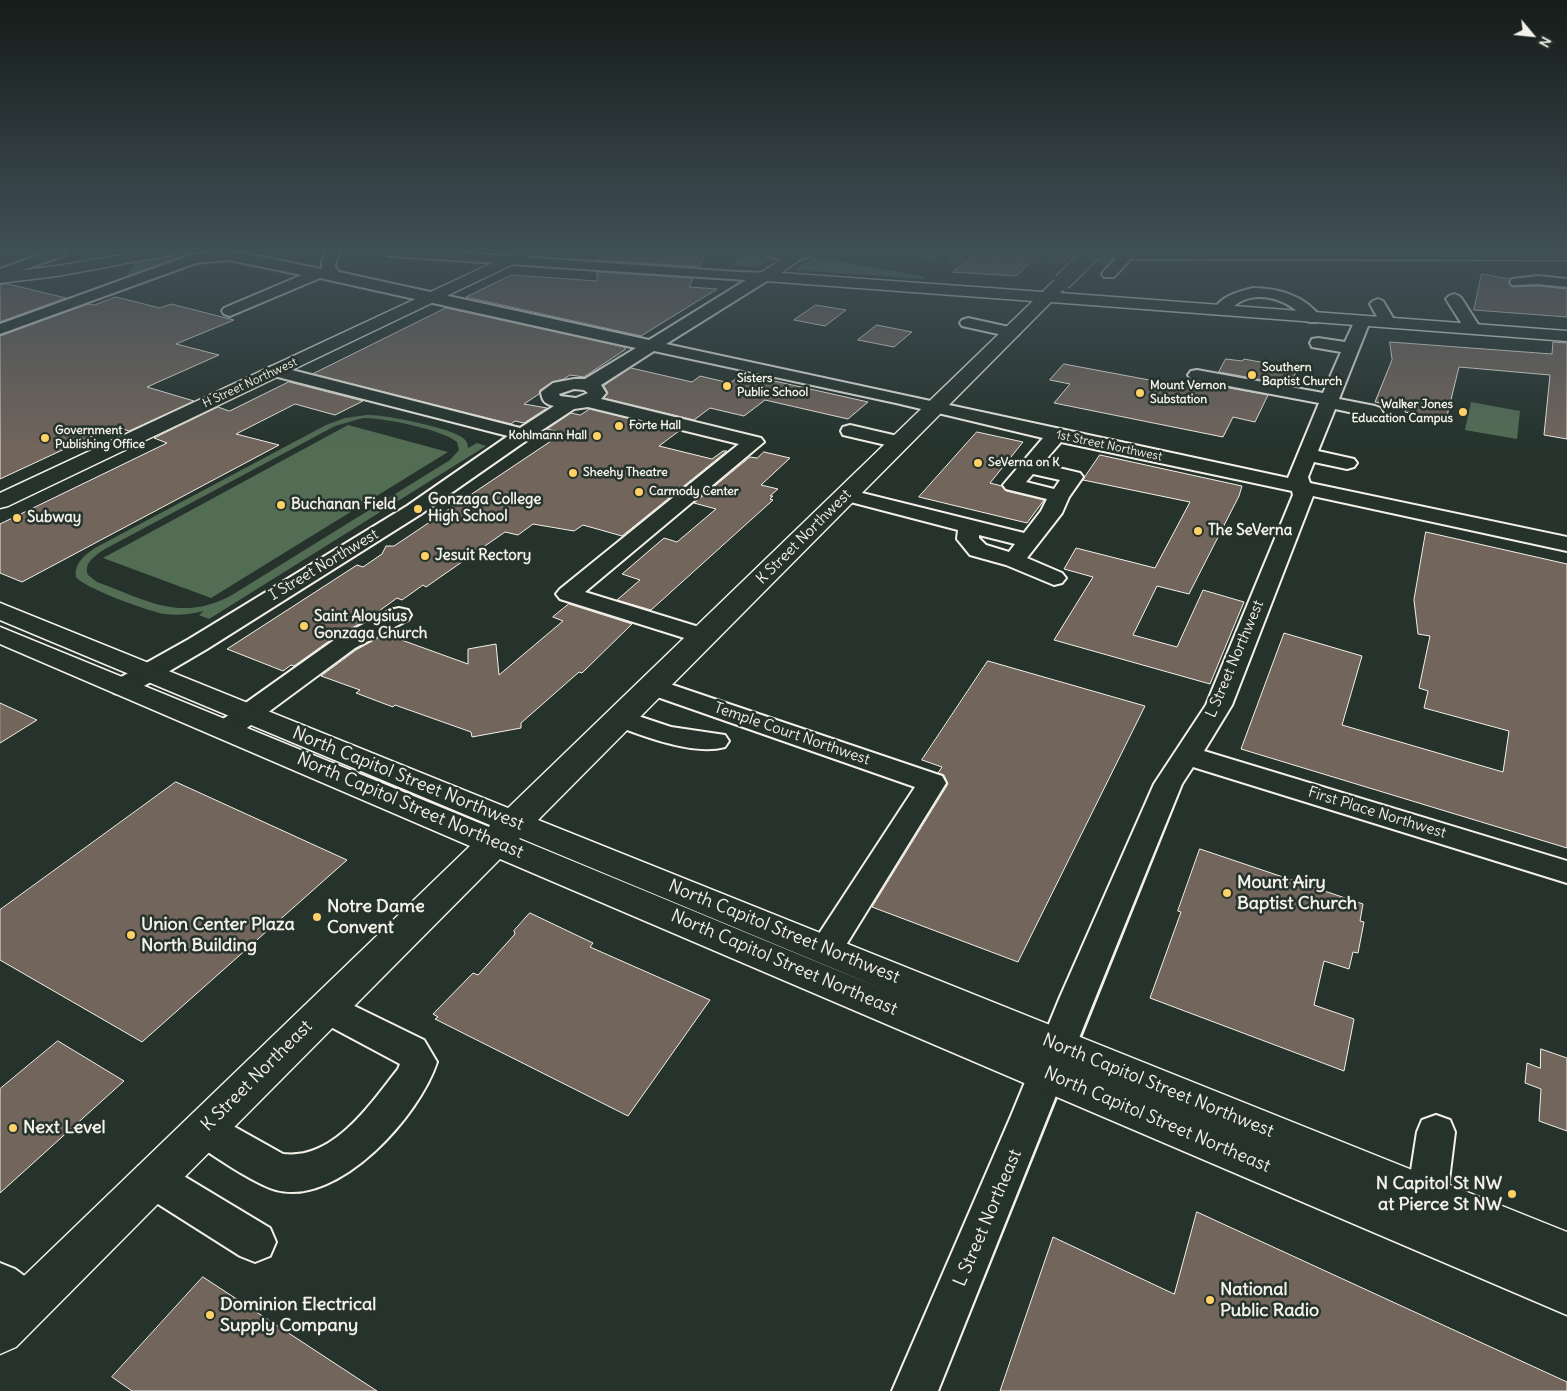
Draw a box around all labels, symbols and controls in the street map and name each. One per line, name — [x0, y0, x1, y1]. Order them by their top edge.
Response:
north arrow — [1507, 10, 1557, 60]
text: N — [1535, 34, 1555, 51]
street label: H Street Northwest — [201, 355, 299, 411]
place label: Southern Baptist Church — [1262, 361, 1342, 389]
marker: Southern Baptist Church — [1246, 369, 1258, 381]
place label: Sisters Public School — [737, 372, 808, 400]
place label: Mount Vernon Substation — [1150, 379, 1226, 407]
marker: Sisters Public School — [721, 380, 733, 392]
marker: Mount Vernon Substation — [1134, 387, 1146, 399]
place label: Walker Jones Education Campus — [1351, 398, 1453, 426]
marker: Walker Jones Education Campus — [1457, 406, 1469, 418]
place label: Forte Hall — [629, 419, 681, 433]
marker: Forte Hall — [613, 420, 625, 432]
place label: Government Publishing Office — [55, 424, 145, 452]
street label: 1st Street Northwest — [1055, 428, 1163, 464]
place label: Kohlmann Hall — [508, 429, 587, 443]
marker: Kohlmann Hall — [591, 430, 603, 442]
marker: Government Publishing Office — [39, 432, 51, 444]
place label: SeVerna on K — [988, 456, 1060, 470]
marker: SeVerna on K — [972, 457, 984, 469]
place label: Sheehy Theatre — [583, 466, 668, 480]
marker: Sheehy Theatre — [567, 467, 579, 479]
place label: Carmody Center — [649, 485, 739, 499]
marker: Carmody Center — [633, 486, 645, 498]
street label: K Street Northwest — [753, 486, 855, 588]
place label: Gonzaga College High School — [428, 491, 541, 526]
place label: Buchanan Field — [291, 496, 396, 514]
marker: Buchanan Field — [275, 499, 287, 511]
marker: Gonzaga College High School — [412, 503, 424, 515]
place label: Subway — [27, 509, 81, 527]
marker: Subway — [11, 512, 23, 524]
place label: The SeVerna — [1208, 522, 1292, 540]
street label: I Street Northwest — [266, 525, 382, 605]
marker: The SeVerna — [1192, 525, 1204, 537]
place label: Jesuit Rectory — [435, 547, 531, 565]
marker: Jesuit Rectory — [419, 550, 431, 562]
street label: L Street Northwest — [1202, 598, 1268, 720]
place label: Saint Aloysius Gonzaga Church — [314, 608, 428, 643]
marker: Saint Aloysius Gonzaga Church — [298, 620, 310, 632]
street label: Temple Court Northwest — [712, 699, 872, 769]
street label: North Capitol Street Northwest — [289, 723, 527, 835]
street label: North Capitol Street Northeast — [293, 748, 527, 864]
street label: First Place Northwest — [1306, 783, 1448, 843]
place label: Mount Airy Baptist Church — [1237, 872, 1357, 914]
street label: North Capitol Street Northwest — [665, 876, 903, 988]
marker: Mount Airy Baptist Church — [1221, 887, 1233, 899]
place label: Notre Dame Convent — [327, 896, 425, 939]
street label: North Capitol Street Northeast — [667, 905, 901, 1021]
marker: Notre Dame Convent — [311, 911, 323, 923]
place label: Union Center Plaza North Building — [141, 914, 295, 956]
marker: Union Center Plaza North Building — [125, 929, 137, 941]
street label: K Street Northeast — [197, 1016, 317, 1136]
street label: North Capitol Street Northwest — [1039, 1030, 1277, 1142]
street label: North Capitol Street Northeast — [1040, 1062, 1274, 1178]
place label: Next Level — [23, 1117, 106, 1139]
marker: Next Level — [7, 1122, 19, 1134]
street label: L Street Northeast — [949, 1146, 1027, 1290]
place label: N Capitol St NW at Pierce St NW — [1376, 1173, 1502, 1216]
marker: N Capitol St NW at Pierce St NW — [1506, 1188, 1518, 1200]
place label: National Public Radio — [1220, 1279, 1319, 1322]
place label: Dominion Electrical Supply Company — [220, 1294, 376, 1336]
marker: National Public Radio — [1204, 1294, 1216, 1306]
marker: Dominion Electrical Supply Company — [204, 1309, 216, 1321]

